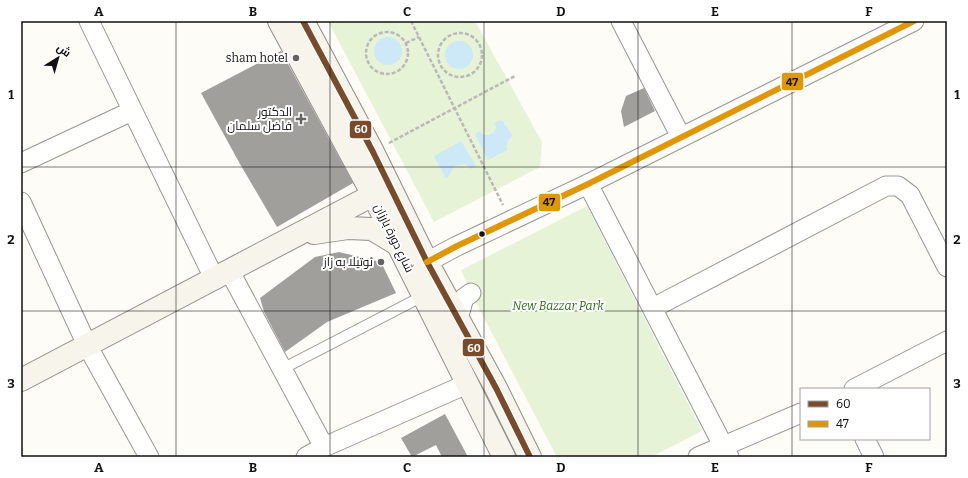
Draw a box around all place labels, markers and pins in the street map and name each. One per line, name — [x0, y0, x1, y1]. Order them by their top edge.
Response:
place label: sham hotel — [226, 51, 289, 65]
marker: sham hotel — [291, 53, 301, 63]
place label: الدكتور فاضل سلمان — [227, 105, 292, 133]
marker: الدكتور فاضل سلمان — [295, 113, 307, 125]
unlabelled marker — [477, 229, 487, 239]
place label: ئوتيلا به زاز — [323, 255, 373, 269]
marker: ئوتيلا به زاز — [376, 257, 386, 267]

